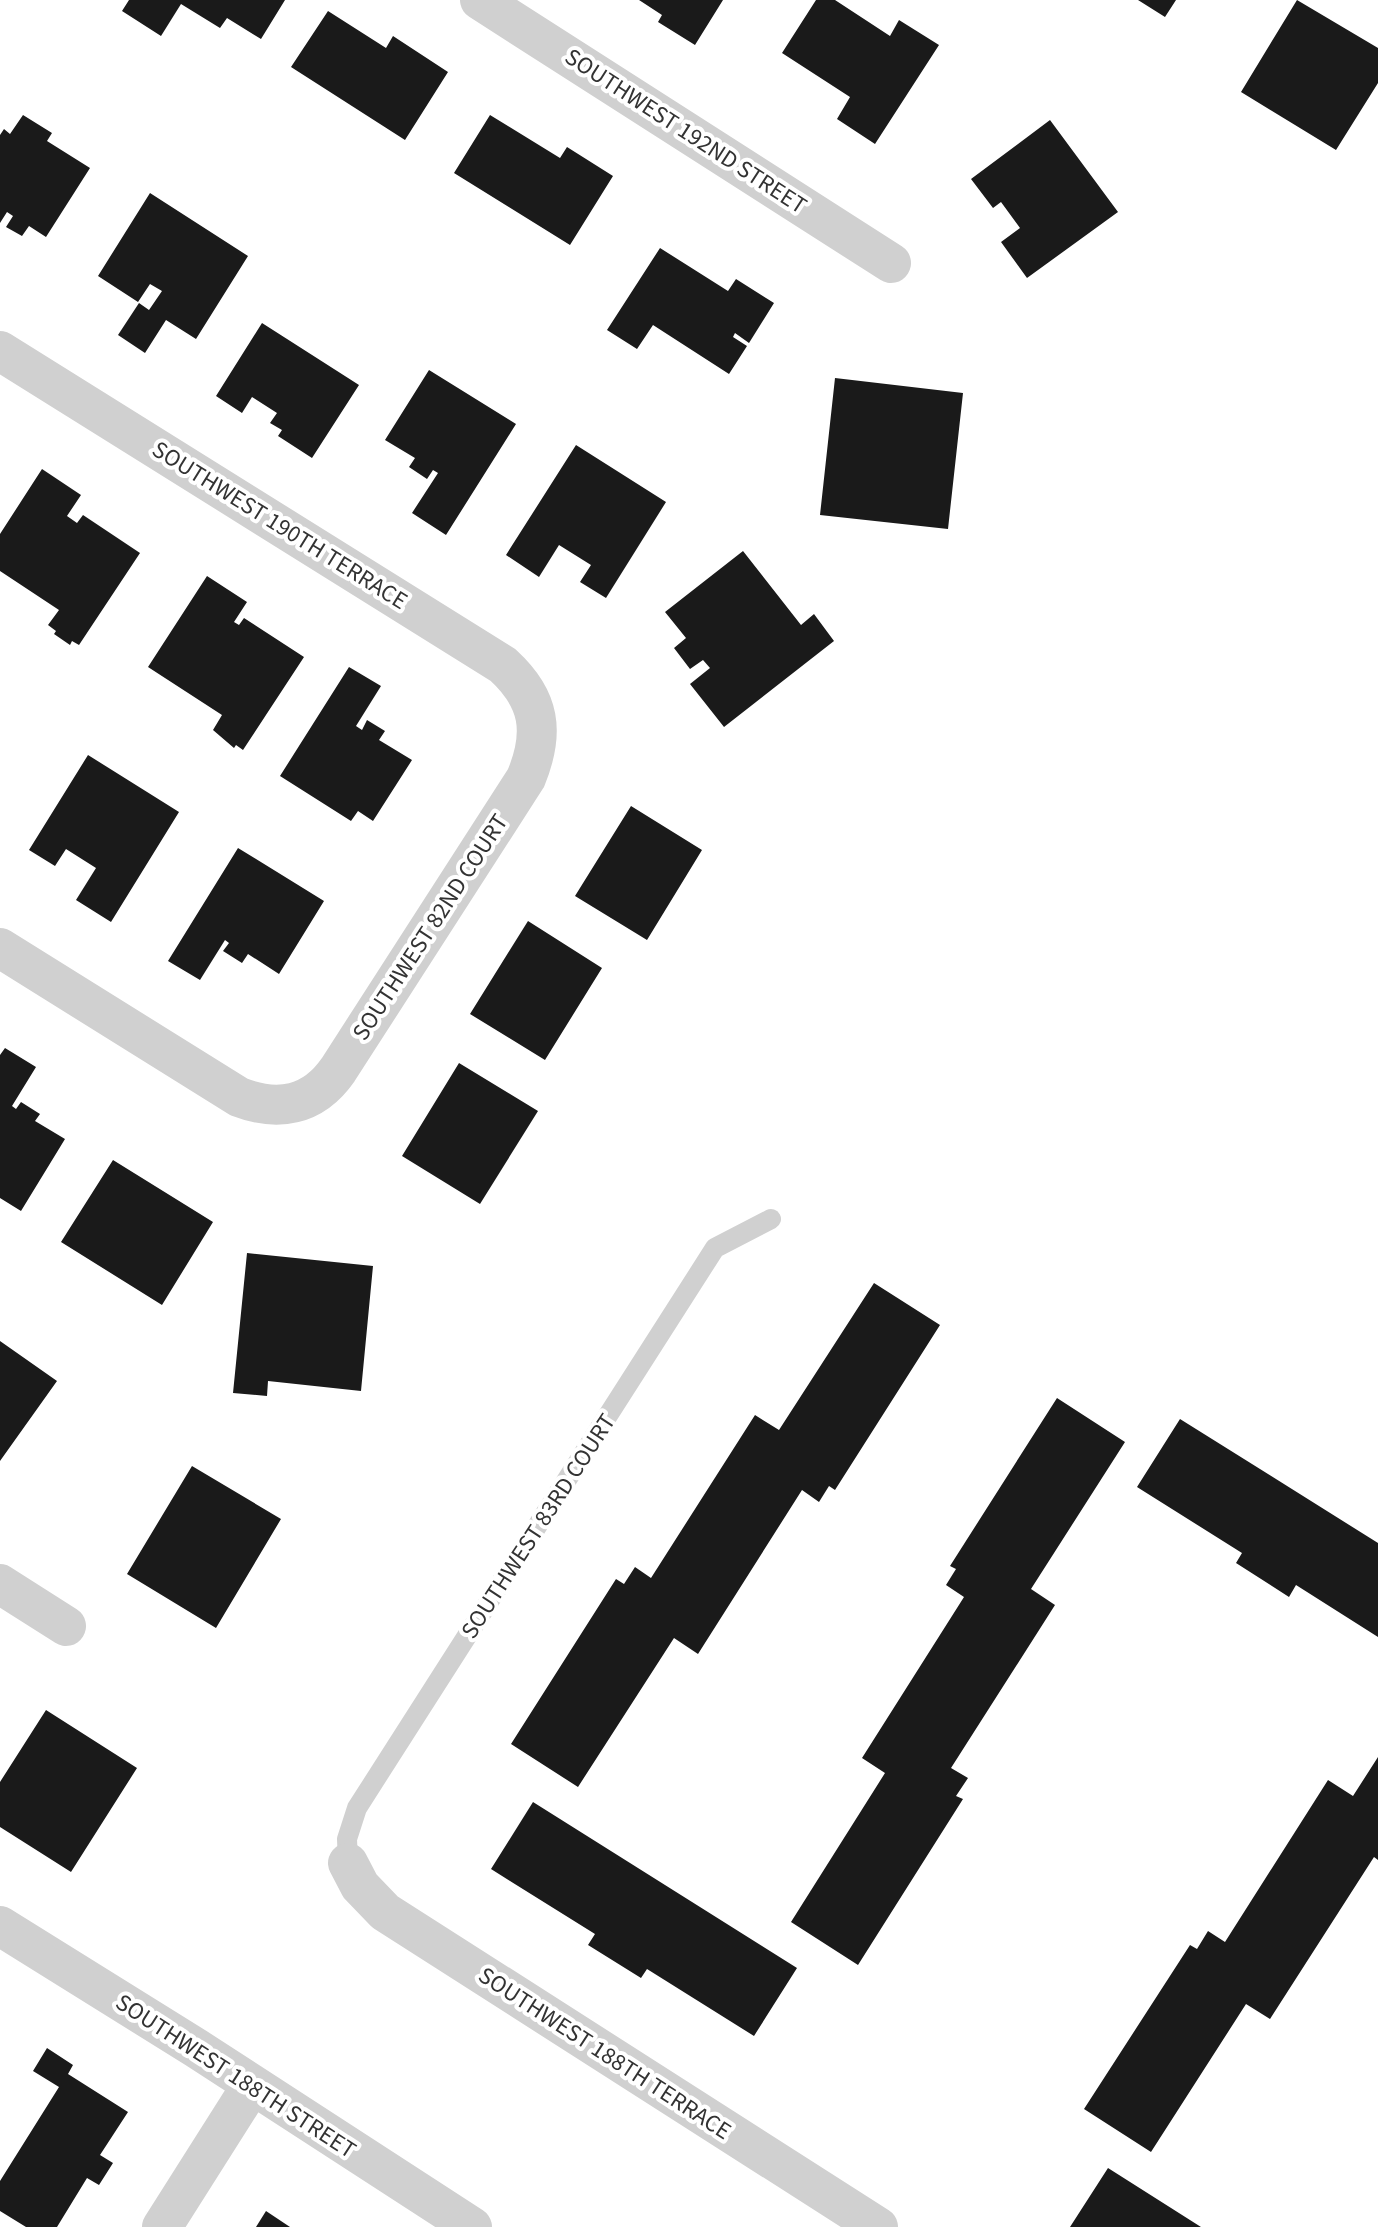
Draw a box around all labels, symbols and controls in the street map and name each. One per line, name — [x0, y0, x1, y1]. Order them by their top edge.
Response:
street label: SOUTHWEST 192ND STREET — [558, 40, 814, 223]
street label: SOUTHWEST 190TH TERRACE — [145, 432, 414, 618]
street label: SOUTHWEST 82ND COURT — [344, 807, 517, 1047]
street label: SOUTHWEST 83RD COURT — [452, 1407, 625, 1646]
street label: SOUTHWEST 188TH TERRACE — [471, 1958, 738, 2148]
street label: SOUTHWEST 188TH STREET — [109, 1985, 363, 2168]

